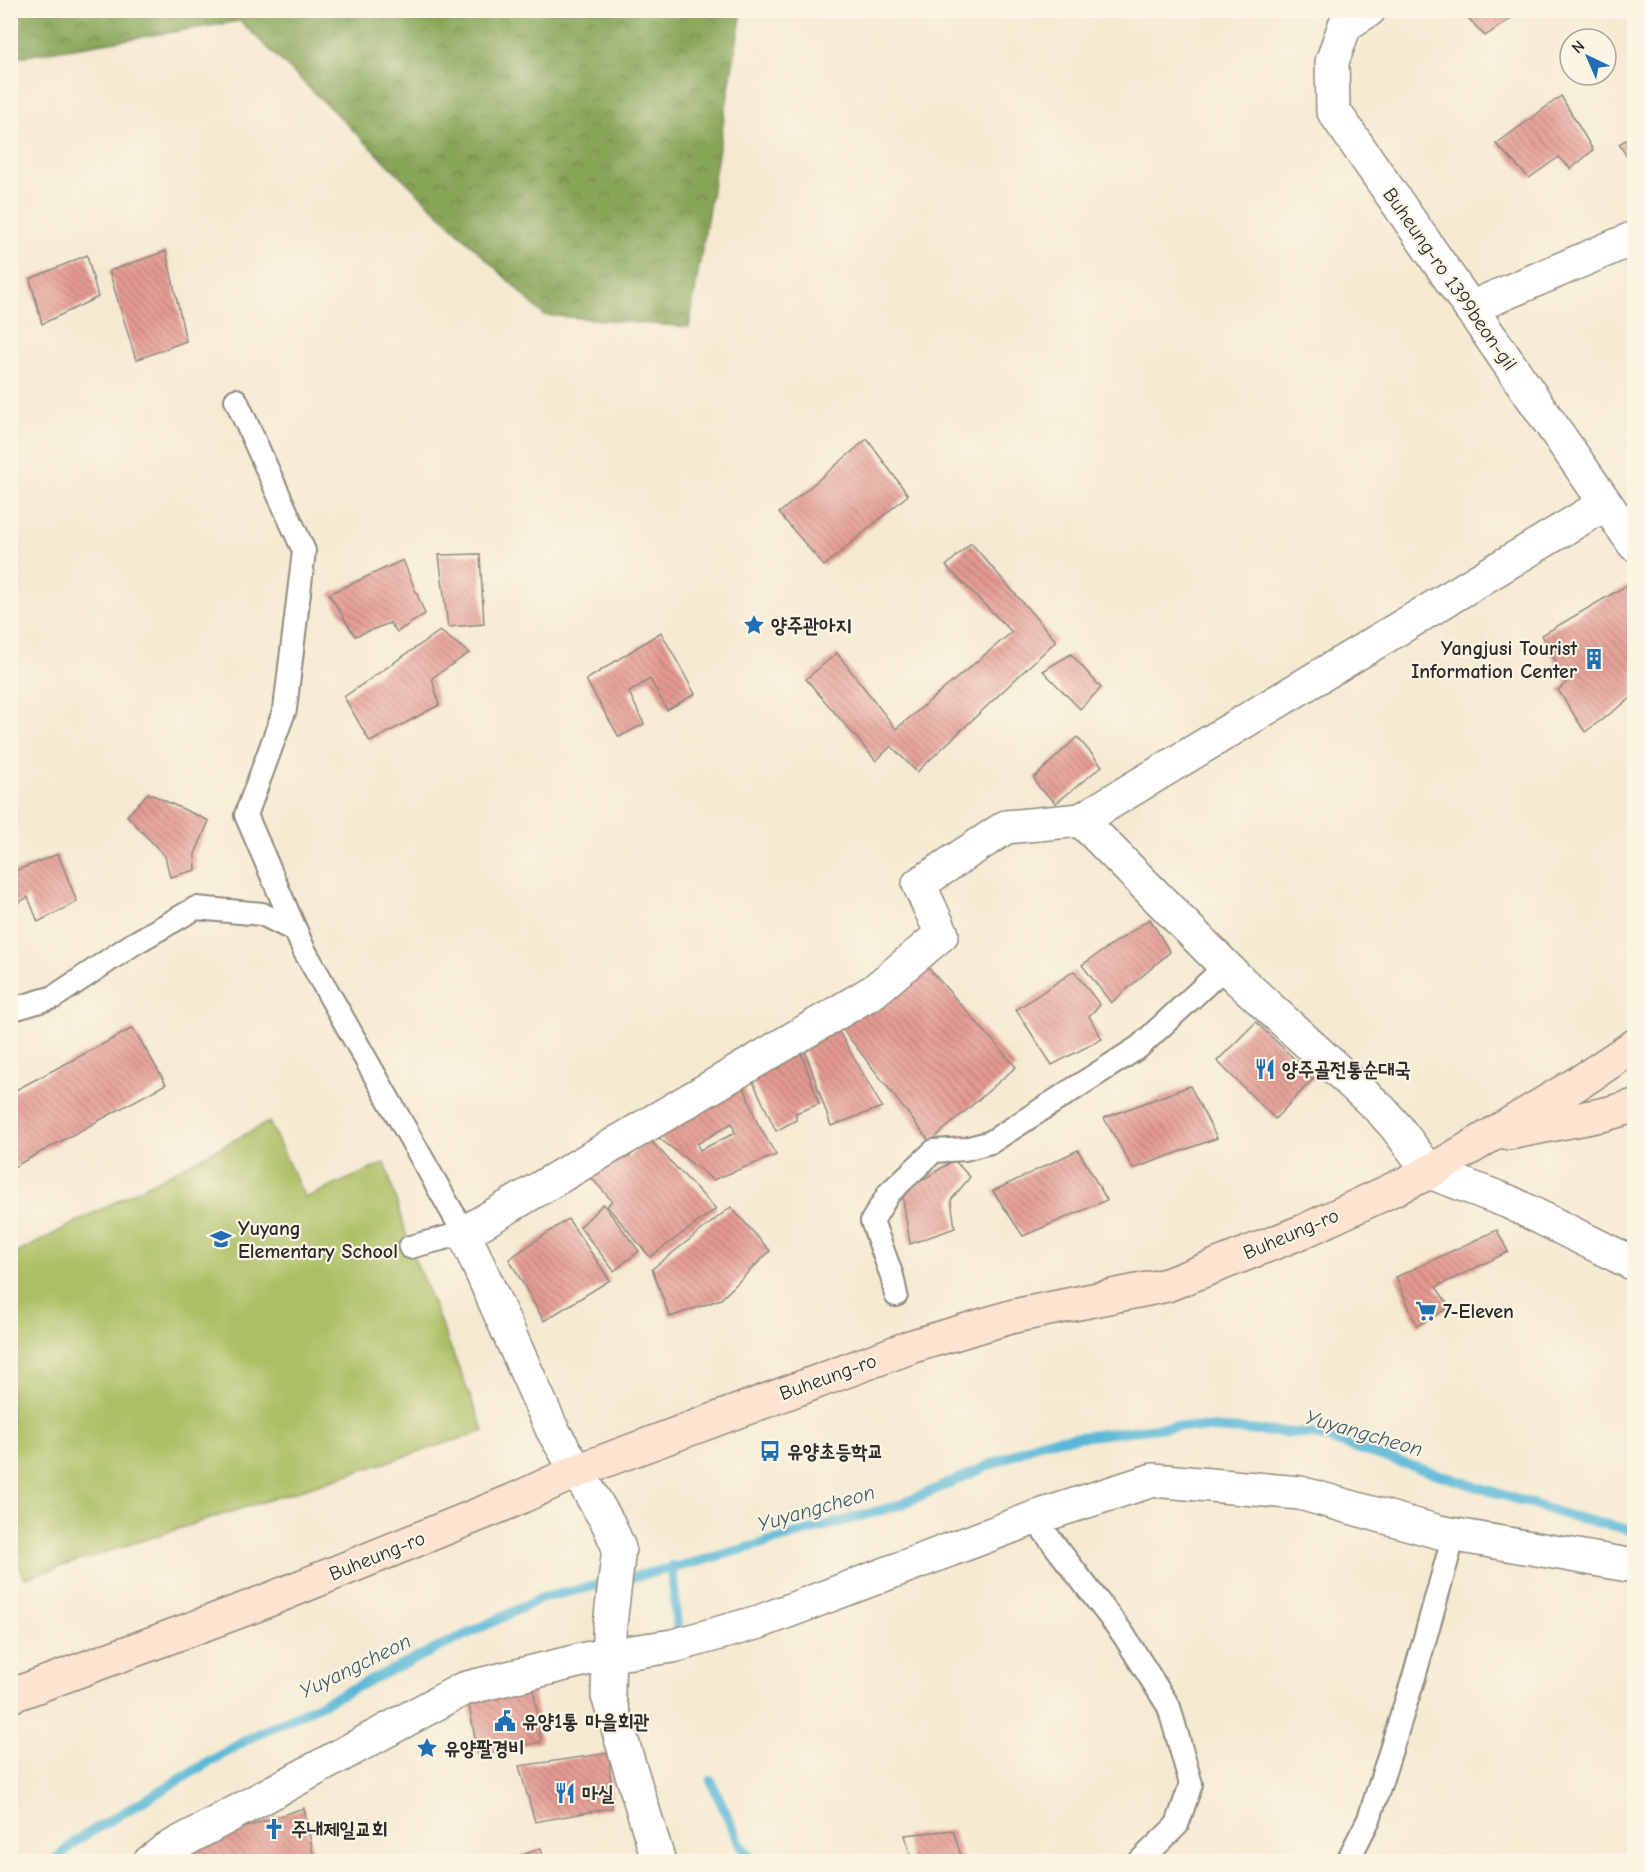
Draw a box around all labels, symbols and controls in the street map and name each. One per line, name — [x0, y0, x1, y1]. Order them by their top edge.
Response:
north arrow — [1558, 27, 1618, 87]
text: N — [1568, 37, 1588, 57]
street label: Buheung-ro 1399beon-gil — [1378, 183, 1522, 375]
place icon: 양주관아지 — [742, 613, 766, 637]
place label: 양주관아지 — [771, 614, 851, 637]
place label: Yangjusi Tourist Information Center — [1411, 637, 1577, 683]
building icon: Yangjusi Tourist Information Center — [1582, 647, 1606, 671]
restaurant icon: 양주골전통순대국 — [1253, 1057, 1277, 1081]
place label: 양주골전통순대국 — [1282, 1058, 1411, 1081]
street label: Buheung-ro — [1240, 1204, 1342, 1264]
place label: Yuyang Elementary School — [238, 1217, 398, 1263]
school or university icon: Yuyang Elementary School — [209, 1227, 233, 1251]
supermarket icon: 7-Eleven — [1414, 1299, 1438, 1323]
place label: 7-Eleven — [1443, 1300, 1514, 1323]
street label: Buheung-ro — [776, 1349, 880, 1405]
water label: Yuyangcheon — [1302, 1405, 1426, 1461]
bus stop icon: 유양초등학교 — [758, 1439, 782, 1463]
place label: 유양초등학교 — [787, 1440, 884, 1463]
water label: Yuyangcheon — [754, 1480, 878, 1536]
street label: Buheung-ro — [326, 1526, 428, 1586]
water label: Yuyangcheon — [295, 1629, 415, 1703]
public building icon: 유양1통 마을회관 — [493, 1709, 517, 1733]
place label: 유양1통 마을회관 — [522, 1710, 650, 1733]
place icon: 유양팔경비 — [415, 1736, 439, 1760]
place label: 유양팔경비 — [444, 1737, 524, 1760]
restaurant icon: 마실 — [553, 1781, 577, 1805]
place label: 마실 — [582, 1782, 615, 1805]
church icon: 주내제일교회 — [262, 1817, 286, 1841]
place label: 주내제일교회 — [291, 1818, 388, 1841]

